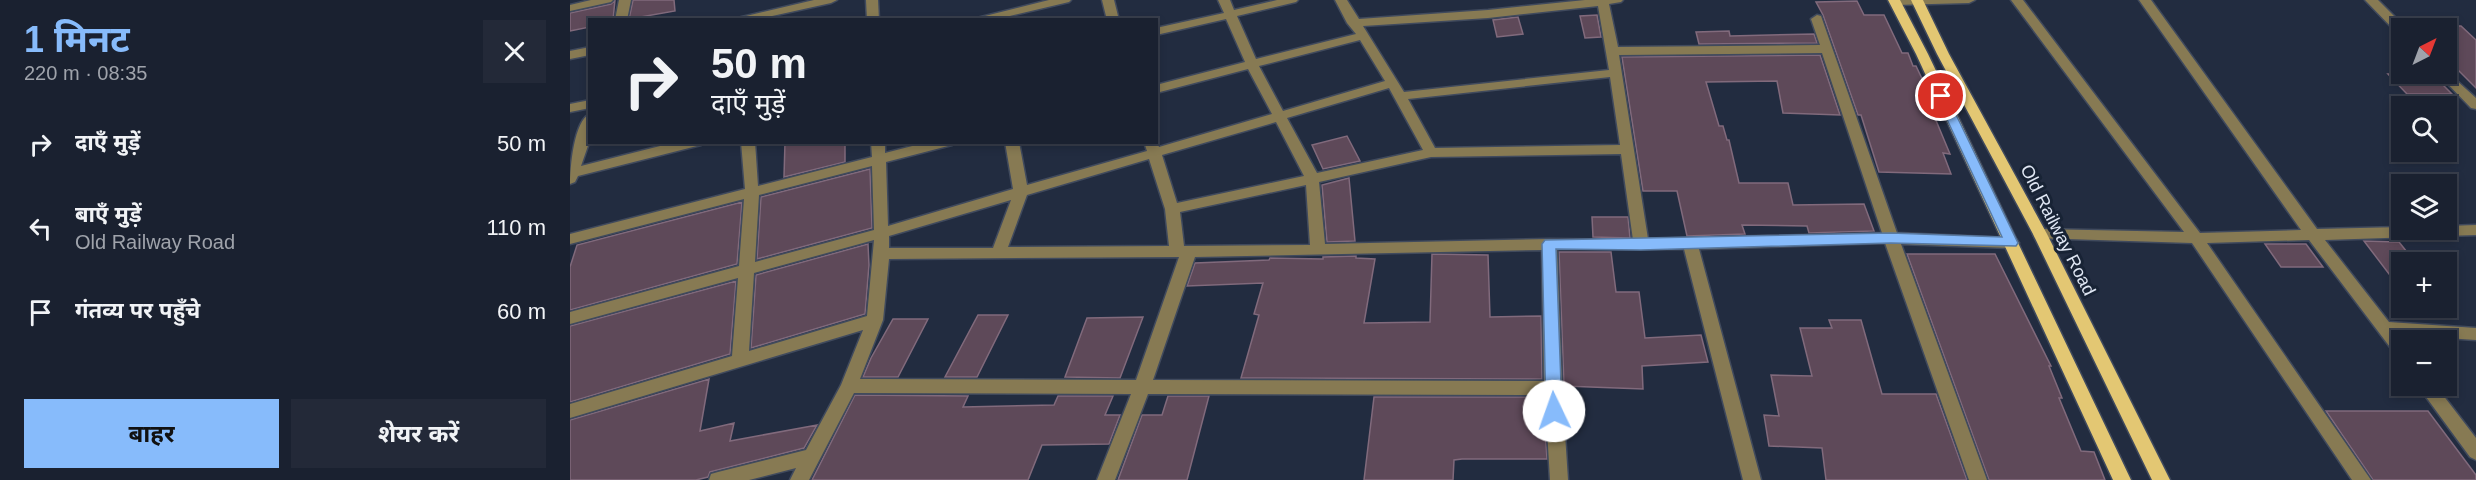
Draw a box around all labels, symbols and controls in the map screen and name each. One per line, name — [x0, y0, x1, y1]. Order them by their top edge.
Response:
north arrow — [2391, 18, 2457, 84]
map controls — [2391, 18, 2457, 396]
text: 1 मिनट — [24, 19, 130, 60]
button: close — [483, 20, 546, 83]
text: 50 m — [711, 40, 807, 87]
icon: right — [612, 42, 690, 120]
text: 220 m · 08:35 — [24, 62, 147, 84]
pin — [1915, 70, 1966, 121]
icon: arrive — [1924, 79, 1957, 112]
text: दाएँ मुड़ें — [711, 89, 785, 119]
button: search — [2391, 96, 2457, 162]
icon: right — [24, 128, 57, 161]
text: दाएँ मुड़ें — [75, 130, 140, 155]
text: 50 m — [497, 131, 546, 156]
street label: Old Railway Road — [2016, 161, 2100, 299]
button: layers — [2391, 174, 2457, 240]
text: बाएँ मुड़ें — [75, 202, 141, 227]
icon: left — [24, 212, 57, 245]
text: 110 m — [486, 215, 546, 240]
text: Old Railway Road — [75, 231, 235, 253]
button: + — [2391, 252, 2457, 318]
icon: arrive — [24, 296, 57, 329]
text: गंतव्य पर पहुँचे — [75, 298, 200, 323]
text: 60 m — [497, 299, 546, 324]
button: − — [2391, 330, 2457, 396]
position arrow — [1522, 379, 1586, 443]
button: बाहर — [24, 399, 279, 468]
button: शेयर करें — [291, 399, 546, 468]

